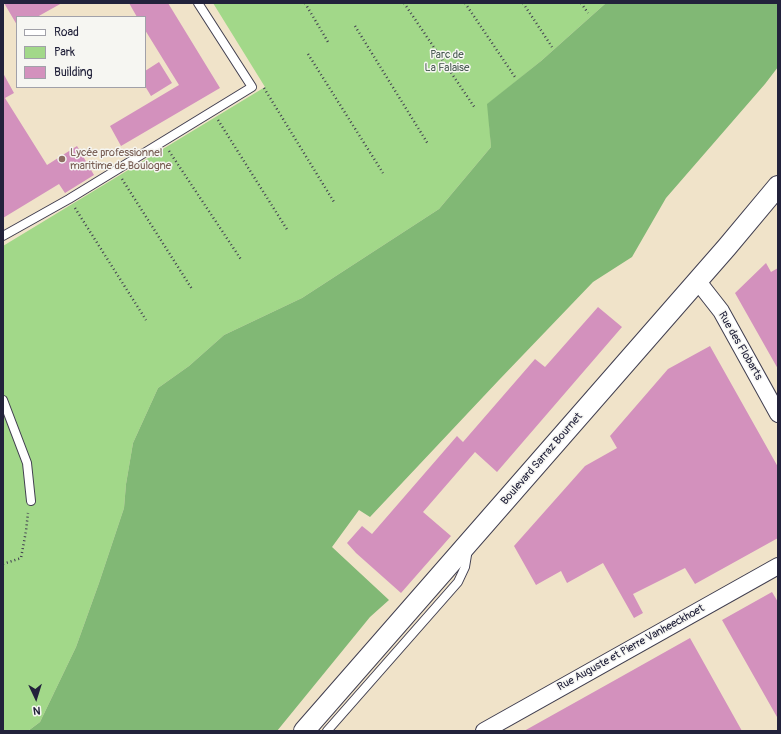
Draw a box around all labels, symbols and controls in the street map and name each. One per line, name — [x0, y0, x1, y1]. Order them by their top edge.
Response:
legend — [16, 16, 146, 88]
text: Road — [54, 25, 79, 40]
text: Park — [54, 45, 75, 60]
park label: Parc de La Falaise — [425, 48, 469, 74]
text: Building — [54, 65, 93, 80]
place label: Lycée professionnel maritime de Boulogne — [70, 146, 171, 172]
marker: Lycée professionnel maritime de Boulogne — [57, 154, 67, 164]
street label: Rue des Flobarts — [715, 309, 765, 383]
street label: Boulevard Sarraz Bournet — [498, 410, 586, 508]
street label: Rue Auguste et Pierre Vanheeckhoet — [555, 602, 707, 694]
north arrow — [16, 678, 56, 718]
text: N — [33, 704, 41, 717]

